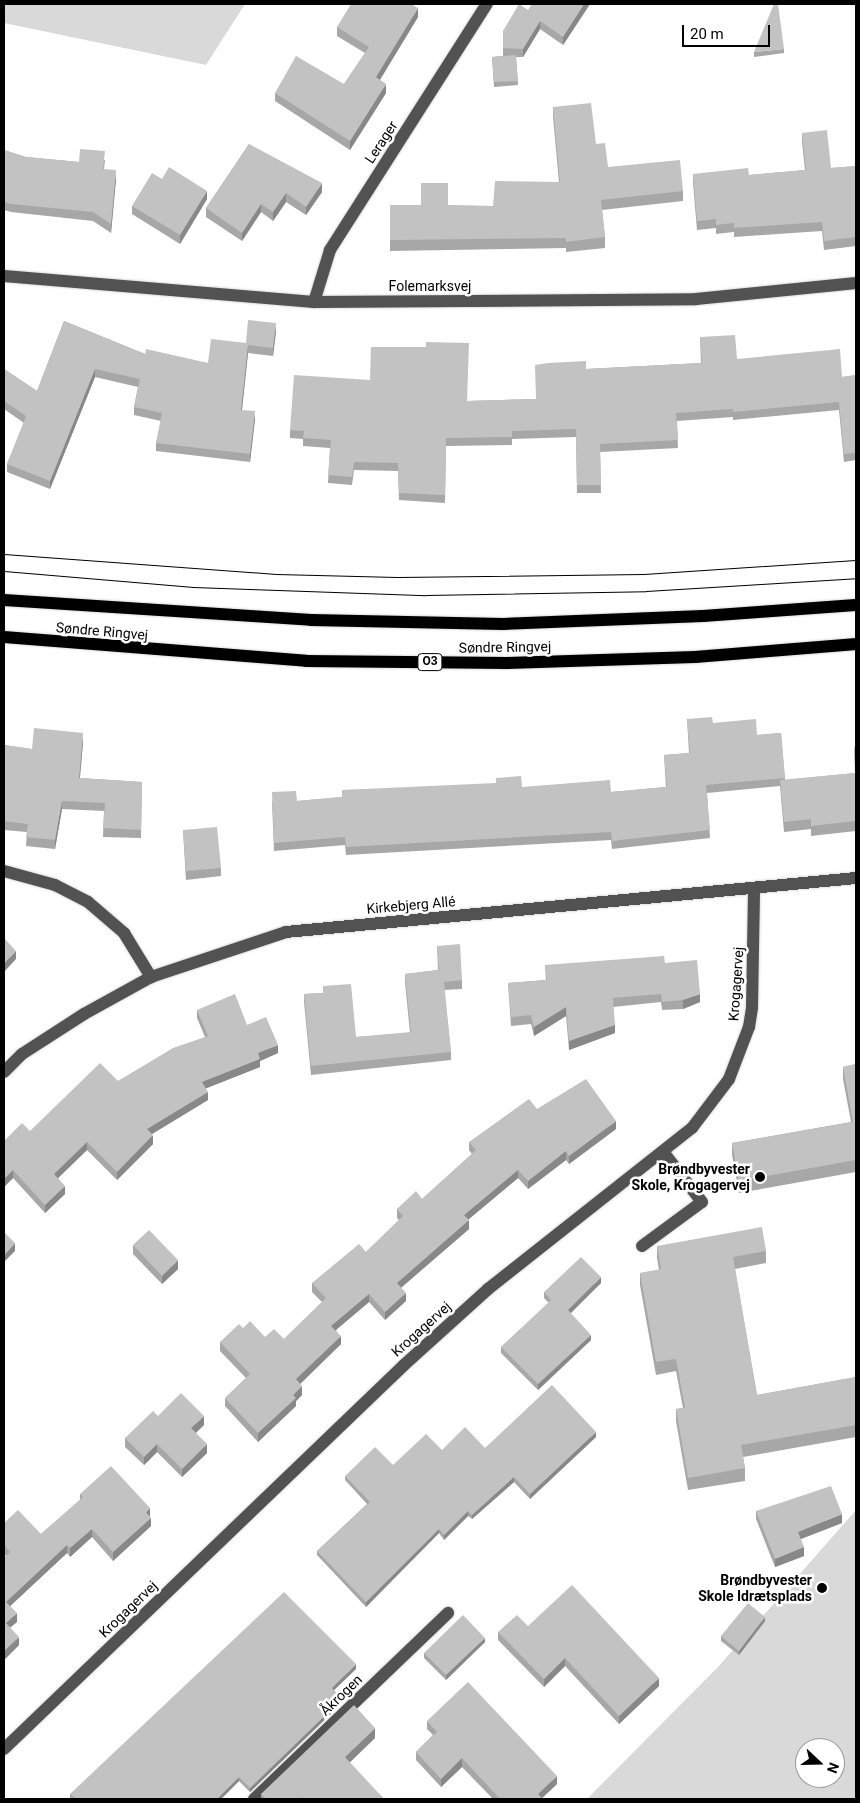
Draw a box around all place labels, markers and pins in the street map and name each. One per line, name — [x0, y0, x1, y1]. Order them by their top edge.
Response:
place label: Brøndbyvester Skole, Krogagervej — [632, 1161, 750, 1194]
marker: Brøndbyvester Skole, Krogagervej — [754, 1171, 766, 1183]
place label: Brøndbyvester Skole Idrætsplads — [698, 1572, 812, 1604]
marker: Brøndbyvester Skole Idrætsplads — [816, 1582, 828, 1594]

